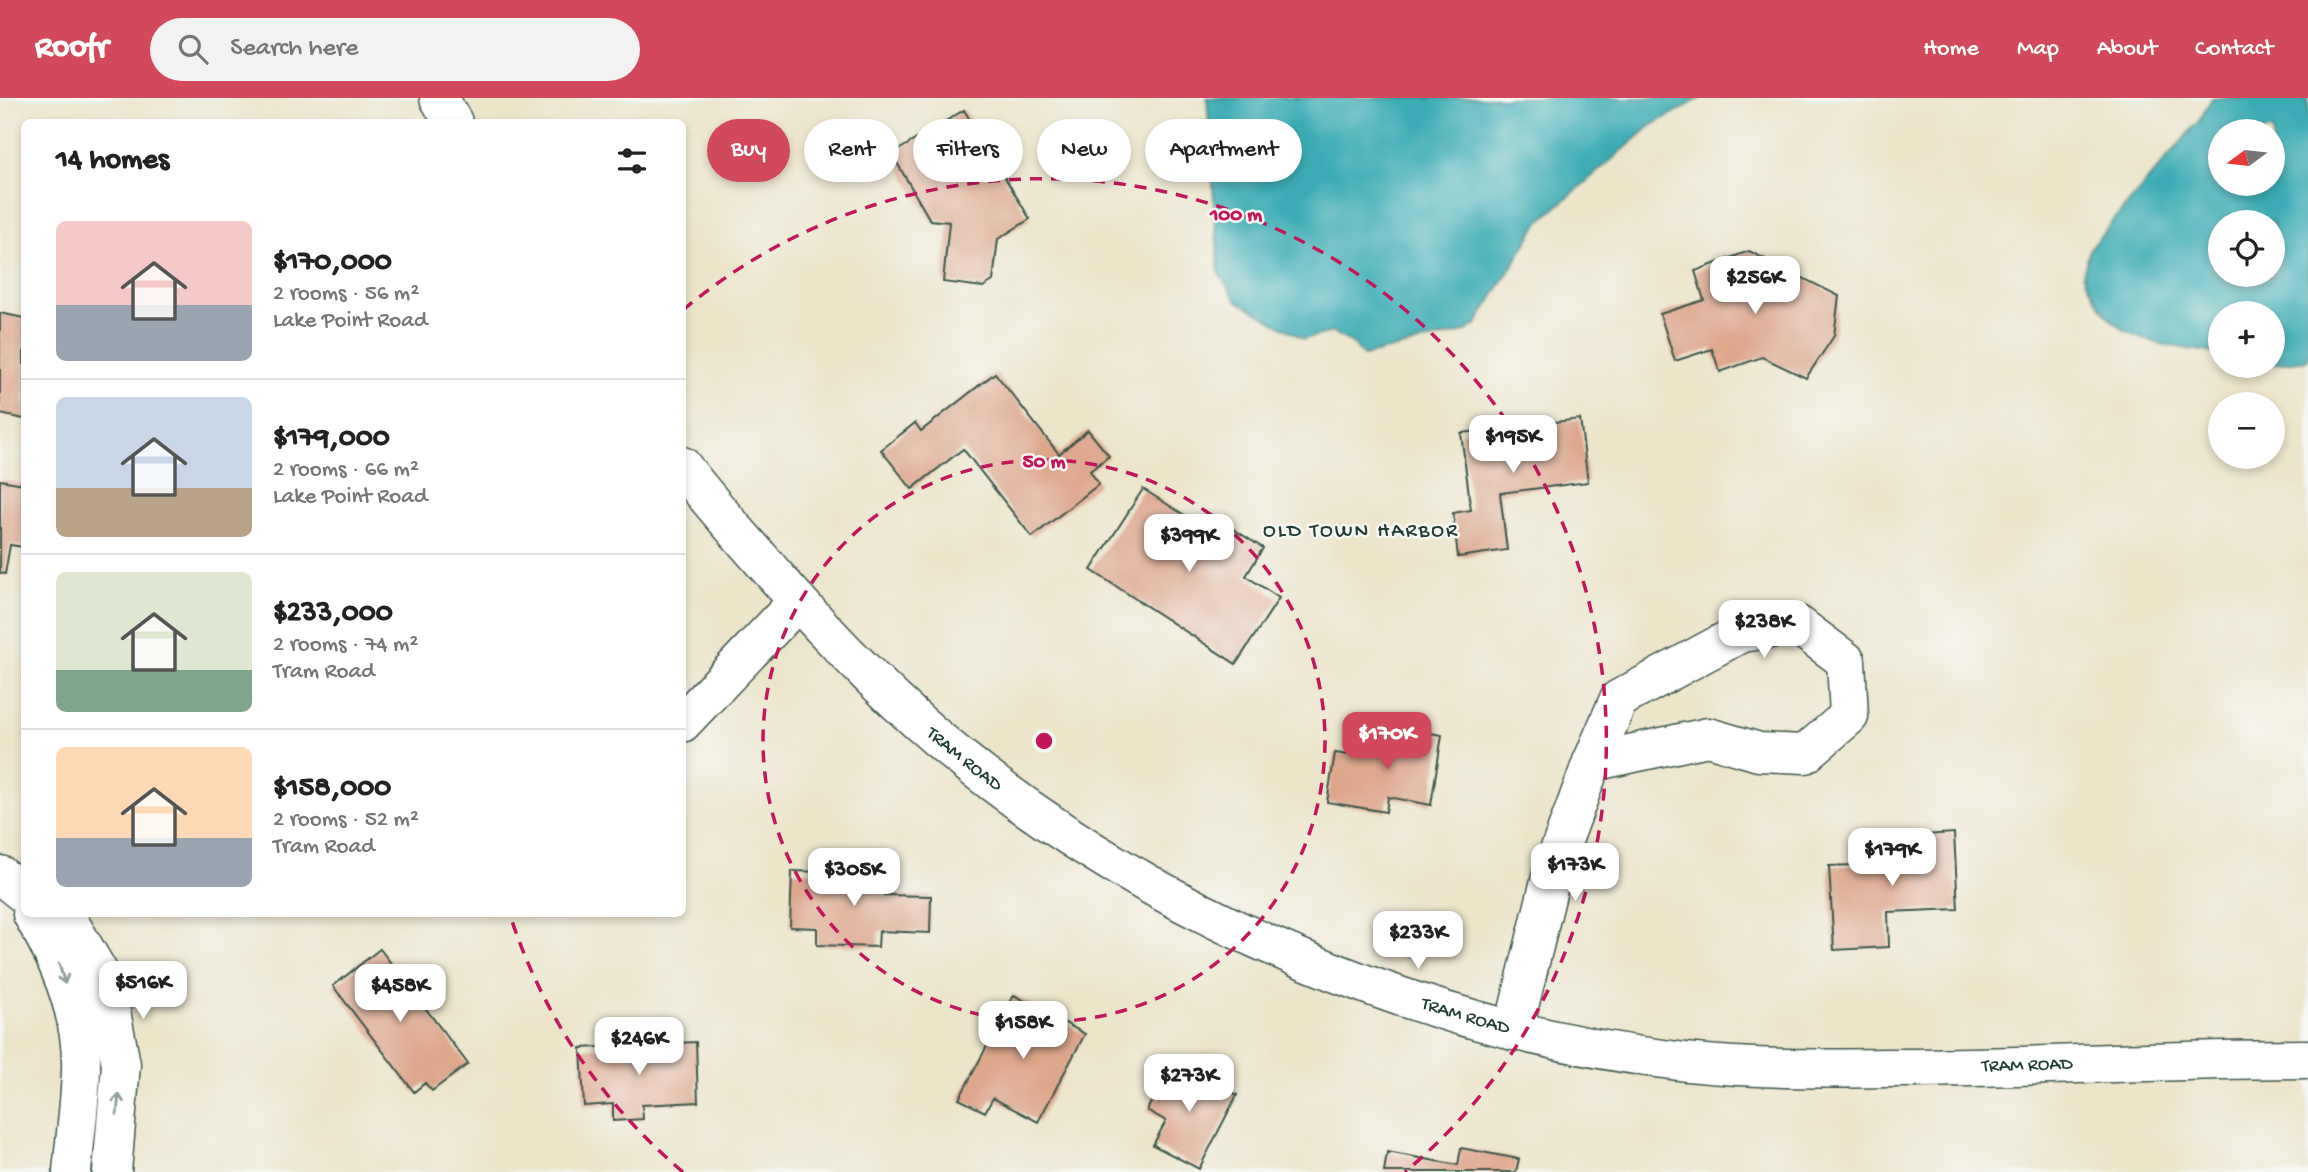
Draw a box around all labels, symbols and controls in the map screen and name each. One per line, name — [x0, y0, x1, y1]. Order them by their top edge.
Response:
search box — [150, 18, 640, 81]
text: Roofr — [35, 30, 108, 68]
icon: search — [174, 30, 212, 68]
text: Search here — [230, 34, 358, 65]
text: Home — [1923, 35, 1979, 64]
text: Map — [2017, 35, 2059, 64]
text: About — [2097, 35, 2157, 64]
text: Contact — [2195, 35, 2273, 64]
chip: Buy — [707, 119, 790, 182]
chip: Rent — [804, 119, 899, 182]
chip: Filters — [913, 119, 1023, 182]
chip: New — [1037, 119, 1131, 182]
chip: Apartment — [1145, 119, 1302, 182]
north arrow — [2208, 119, 2286, 196]
map controls — [2208, 119, 2285, 469]
icon: filters — [613, 142, 651, 180]
text: 14 homes — [56, 144, 169, 179]
text: 100 m — [1209, 204, 1262, 229]
button: locate — [2208, 210, 2285, 287]
text: $170,000 — [273, 246, 392, 281]
icon: home — [112, 249, 196, 333]
pin: $256K — [1706, 256, 1804, 316]
text: $256K — [1726, 265, 1784, 292]
text: 2 rooms · 56 m² — [273, 281, 419, 308]
button: + — [2208, 301, 2285, 378]
text: Lake Point Road — [273, 308, 427, 335]
button: − — [2208, 392, 2285, 469]
pin: $195K — [1464, 416, 1562, 475]
text: $179,000 — [273, 422, 390, 457]
text: $195K — [1485, 424, 1541, 451]
icon: home — [112, 425, 196, 509]
text: 50 m — [1023, 451, 1066, 476]
text: 2 rooms · 66 m² — [273, 457, 419, 484]
text: Lake Point Road — [273, 484, 427, 511]
pin: $399K — [1140, 514, 1238, 574]
district label: OLD TOWN HARBOR — [1263, 520, 1459, 545]
text: $399K — [1160, 523, 1218, 550]
text: $233,000 — [273, 597, 393, 632]
icon: home — [112, 600, 196, 684]
pin: $238K — [1715, 601, 1813, 660]
text: $238K — [1735, 609, 1793, 636]
text: 2 rooms · 74 m² — [273, 632, 418, 659]
text: Tram Road — [273, 659, 375, 686]
pin: $170K — [1338, 712, 1436, 772]
text: $170K — [1358, 721, 1416, 748]
street label: TRAM ROAD — [920, 722, 1007, 797]
centre of rings — [1032, 729, 1056, 753]
text: $158,000 — [273, 772, 391, 807]
icon: home — [112, 775, 196, 859]
text: 2 rooms · 52 m² — [273, 807, 419, 834]
pin: $179K — [1843, 828, 1941, 888]
text: Tram Road — [273, 834, 375, 861]
text: $179K — [1864, 837, 1920, 864]
pin: $173K — [1526, 844, 1624, 903]
pin: $305K — [805, 848, 903, 908]
text: $173K — [1547, 852, 1603, 879]
text: $305K — [824, 857, 884, 884]
pin: $233K — [1369, 912, 1467, 971]
text: $233K — [1389, 920, 1447, 947]
pin: $516K — [94, 962, 192, 1021]
one-way arrow — [57, 963, 70, 985]
pin: $458K — [351, 964, 449, 1024]
text: $516K — [115, 970, 171, 997]
text: $458K — [371, 973, 429, 1000]
street label: TRAM ROAD — [1417, 992, 1513, 1040]
pin: $158K — [974, 1002, 1072, 1061]
text: $158K — [995, 1010, 1051, 1037]
pin: $246K — [590, 1018, 688, 1077]
text: $246K — [611, 1026, 667, 1053]
street label: TRAM ROAD — [1980, 1053, 2074, 1078]
pin: $273K — [1140, 1054, 1238, 1114]
text: $273K — [1160, 1063, 1218, 1090]
one-way arrow — [112, 1093, 125, 1116]

